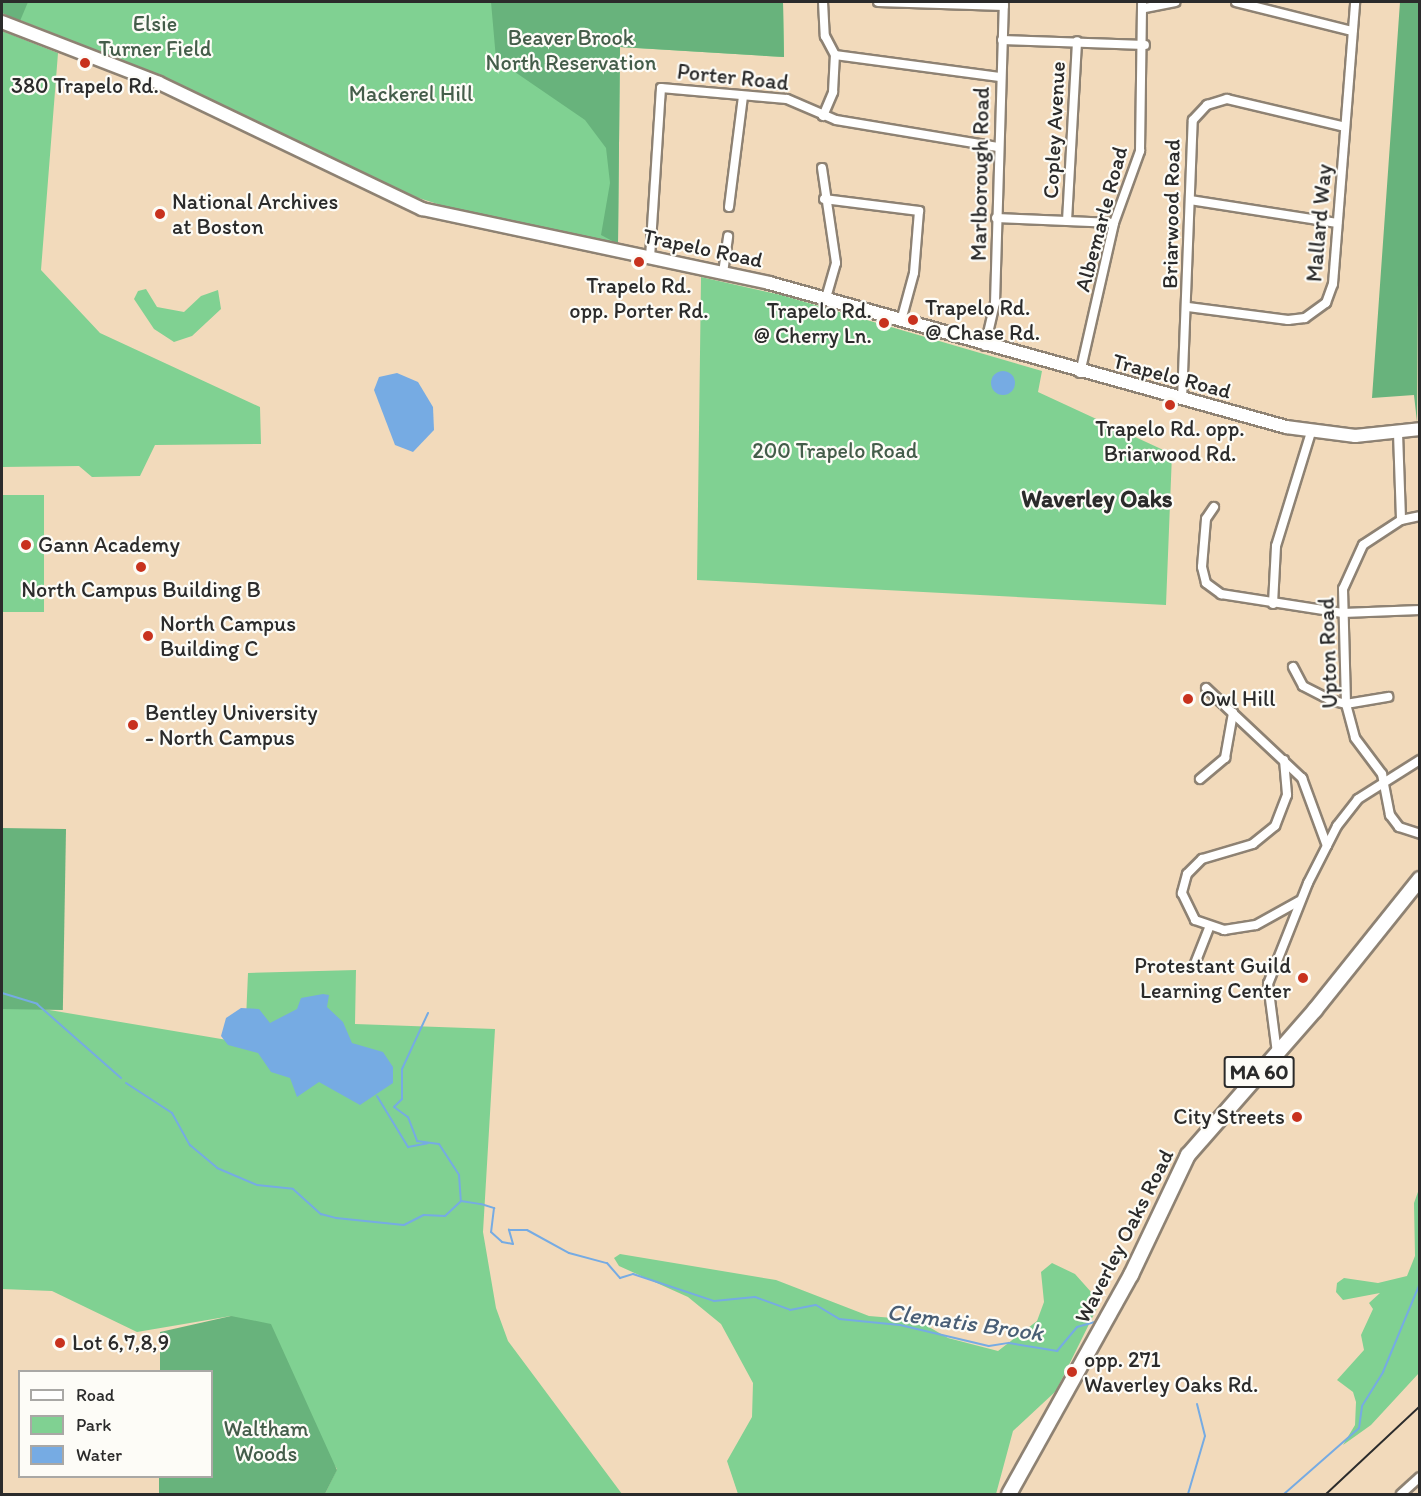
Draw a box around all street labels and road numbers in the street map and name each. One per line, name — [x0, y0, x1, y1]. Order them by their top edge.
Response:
street label: Porter Road — [676, 58, 790, 96]
street label: Copley Avenue — [1037, 60, 1071, 200]
street label: Marlborough Road — [965, 87, 995, 261]
street label: Briarwood Road — [1156, 139, 1186, 289]
street label: Albemarle Road — [1069, 143, 1133, 295]
street label: Mallard Way — [1301, 163, 1337, 283]
street label: Trapelo Road — [641, 222, 765, 274]
street label: Trapelo Road — [1110, 347, 1234, 405]
street label: Upton Road — [1313, 597, 1343, 709]
road number: MA 60 — [1223, 1054, 1295, 1090]
street label: Waverley Oaks Road — [1069, 1145, 1179, 1327]

